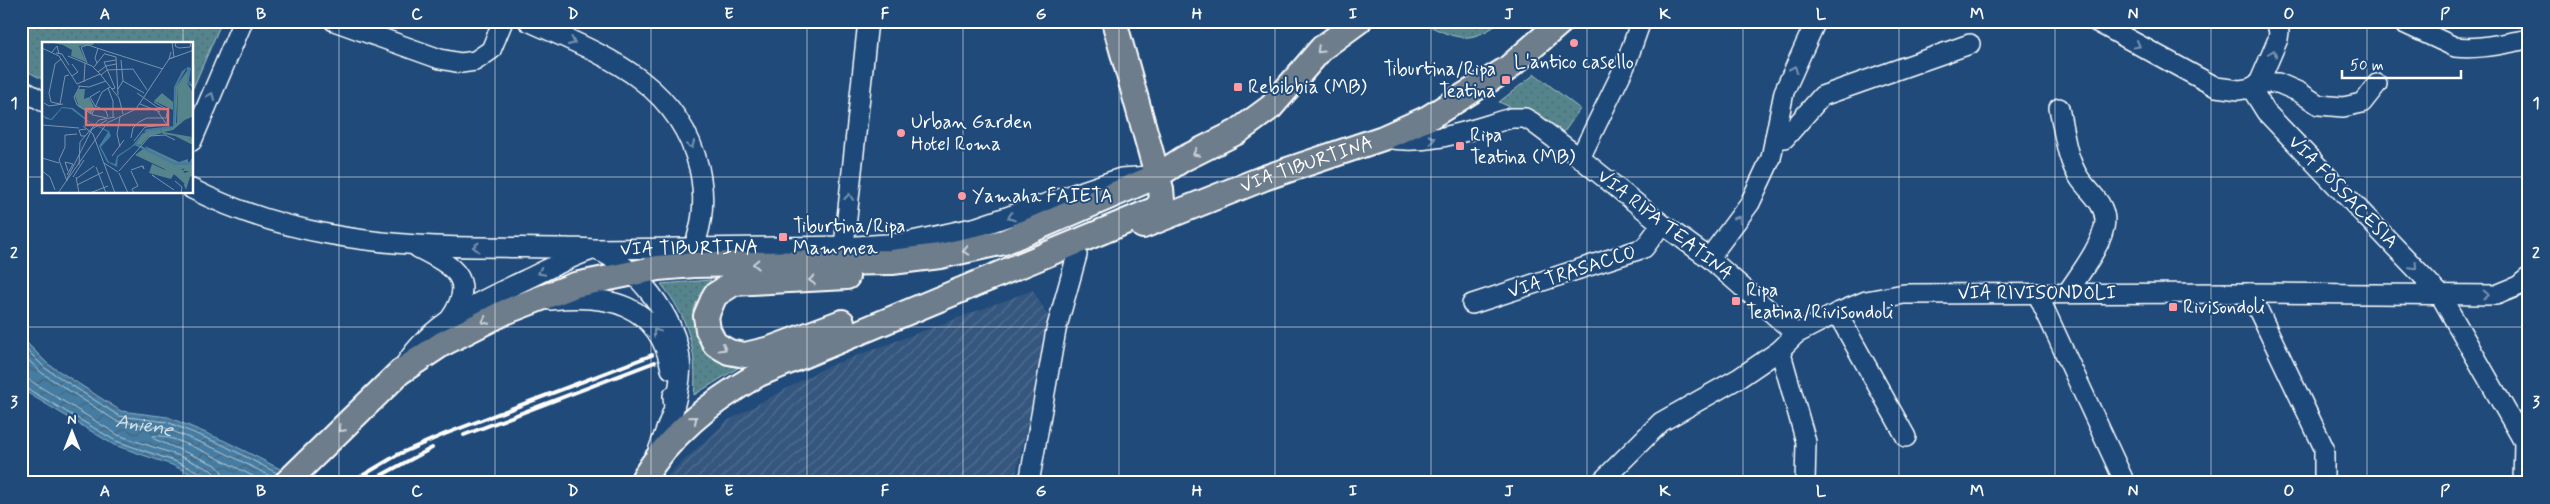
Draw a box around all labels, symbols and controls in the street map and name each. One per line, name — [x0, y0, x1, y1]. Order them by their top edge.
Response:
text: A — [100, 4, 110, 25]
text: B — [256, 4, 266, 25]
text: C — [411, 4, 423, 25]
text: D — [567, 4, 579, 25]
text: E — [724, 4, 734, 25]
text: F — [881, 4, 890, 25]
text: G — [1036, 4, 1047, 25]
text: H — [1192, 4, 1203, 25]
text: I — [1349, 4, 1358, 25]
text: J — [1504, 4, 1514, 25]
text: K — [1659, 4, 1671, 25]
text: L — [1816, 4, 1827, 25]
text: M — [1970, 4, 1984, 25]
text: N — [2128, 4, 2138, 25]
text: O — [2284, 4, 2295, 25]
text: P — [2440, 4, 2450, 25]
one-way arrow — [567, 35, 576, 46]
marker: L'antico casello — [1568, 37, 1580, 49]
one-way arrow — [2132, 39, 2141, 49]
inset map — [42, 42, 194, 194]
one-way arrow — [1317, 44, 1326, 53]
scale bar — [2342, 48, 2461, 80]
one-way arrow — [2267, 49, 2277, 58]
place label: L'antico casello — [1514, 50, 1634, 75]
text: 50 m — [2350, 56, 2384, 76]
place label: Tiburtina/Ripa Teatina — [1384, 57, 1496, 104]
one-way arrow — [1788, 65, 1799, 74]
marker: Tiburtina/Ripa Teatina — [1500, 74, 1512, 86]
place label: Rebibbia (MB) — [1248, 75, 1367, 100]
marker: Rebibbia (MB) — [1232, 81, 1244, 93]
one-way arrow — [205, 92, 216, 101]
text: 1 — [10, 93, 18, 114]
text: 1 — [2532, 93, 2540, 114]
place label: Urban Garden Hotel Roma — [911, 110, 1032, 157]
place label: Ripa Teatina (MB) — [1470, 123, 1576, 170]
marker: Urban Garden Hotel Roma — [895, 127, 907, 139]
street label: VIA TIBURTINA — [1237, 130, 1376, 199]
street label: VIA FOSSACESIA — [2282, 130, 2404, 254]
one-way arrow — [1427, 134, 1436, 145]
one-way arrow — [685, 140, 696, 149]
marker: Ripa Teatina (MB) — [1454, 140, 1466, 152]
one-way arrow — [1192, 147, 1201, 157]
street label: VIA RIPA TEATINA — [1592, 164, 1738, 286]
place label: Yamaha FAIETA — [972, 184, 1113, 209]
marker: Yamaha FAIETA — [956, 190, 968, 202]
one-way arrow — [843, 193, 854, 201]
one-way arrow — [1007, 211, 1015, 221]
place label: Tiburtina/Ripa Mammea — [793, 214, 905, 261]
one-way arrow — [1732, 215, 1741, 225]
marker: Tiburtina/Ripa Mammea — [777, 231, 789, 243]
street label: VIA TIBURTINA — [620, 235, 759, 261]
street label: VIA TRASACCO — [1505, 240, 1639, 304]
one-way arrow — [472, 242, 480, 252]
text: 2 — [10, 243, 18, 264]
text: 2 — [2532, 243, 2540, 264]
one-way arrow — [961, 245, 970, 256]
one-way arrow — [752, 259, 760, 269]
one-way arrow — [2408, 260, 2417, 269]
one-way arrow — [538, 266, 547, 276]
one-way arrow — [807, 275, 815, 285]
place label: Ripa Teatina/Rivisondoli — [1746, 278, 1894, 325]
street label: VIA RIVISONDOLI — [1958, 281, 2116, 306]
one-way arrow — [2482, 290, 2490, 300]
marker: Ripa Teatina/Rivisondoli — [1730, 295, 1742, 307]
place label: Rivisondoli — [2183, 295, 2265, 320]
marker: Rivisondoli — [2167, 301, 2179, 313]
one-way arrow — [481, 315, 490, 325]
one-way arrow — [653, 328, 662, 338]
one-way arrow — [718, 342, 727, 352]
text: 3 — [10, 392, 18, 413]
text: 3 — [2532, 392, 2540, 413]
north arrow — [48, 406, 98, 456]
water label: Aniene — [114, 408, 179, 444]
text: N — [67, 411, 77, 429]
one-way arrow — [688, 415, 697, 424]
one-way arrow — [338, 423, 347, 432]
text: A — [100, 481, 110, 502]
text: B — [256, 481, 266, 502]
text: C — [411, 481, 423, 502]
text: D — [567, 481, 579, 502]
text: E — [724, 481, 734, 502]
text: F — [881, 481, 890, 502]
text: G — [1036, 481, 1047, 502]
text: H — [1192, 481, 1203, 502]
text: I — [1349, 481, 1358, 502]
text: J — [1504, 481, 1514, 502]
text: K — [1659, 481, 1671, 502]
text: L — [1816, 481, 1827, 502]
text: M — [1970, 481, 1984, 502]
text: N — [2128, 481, 2138, 502]
text: O — [2284, 481, 2295, 502]
text: P — [2440, 481, 2450, 502]

